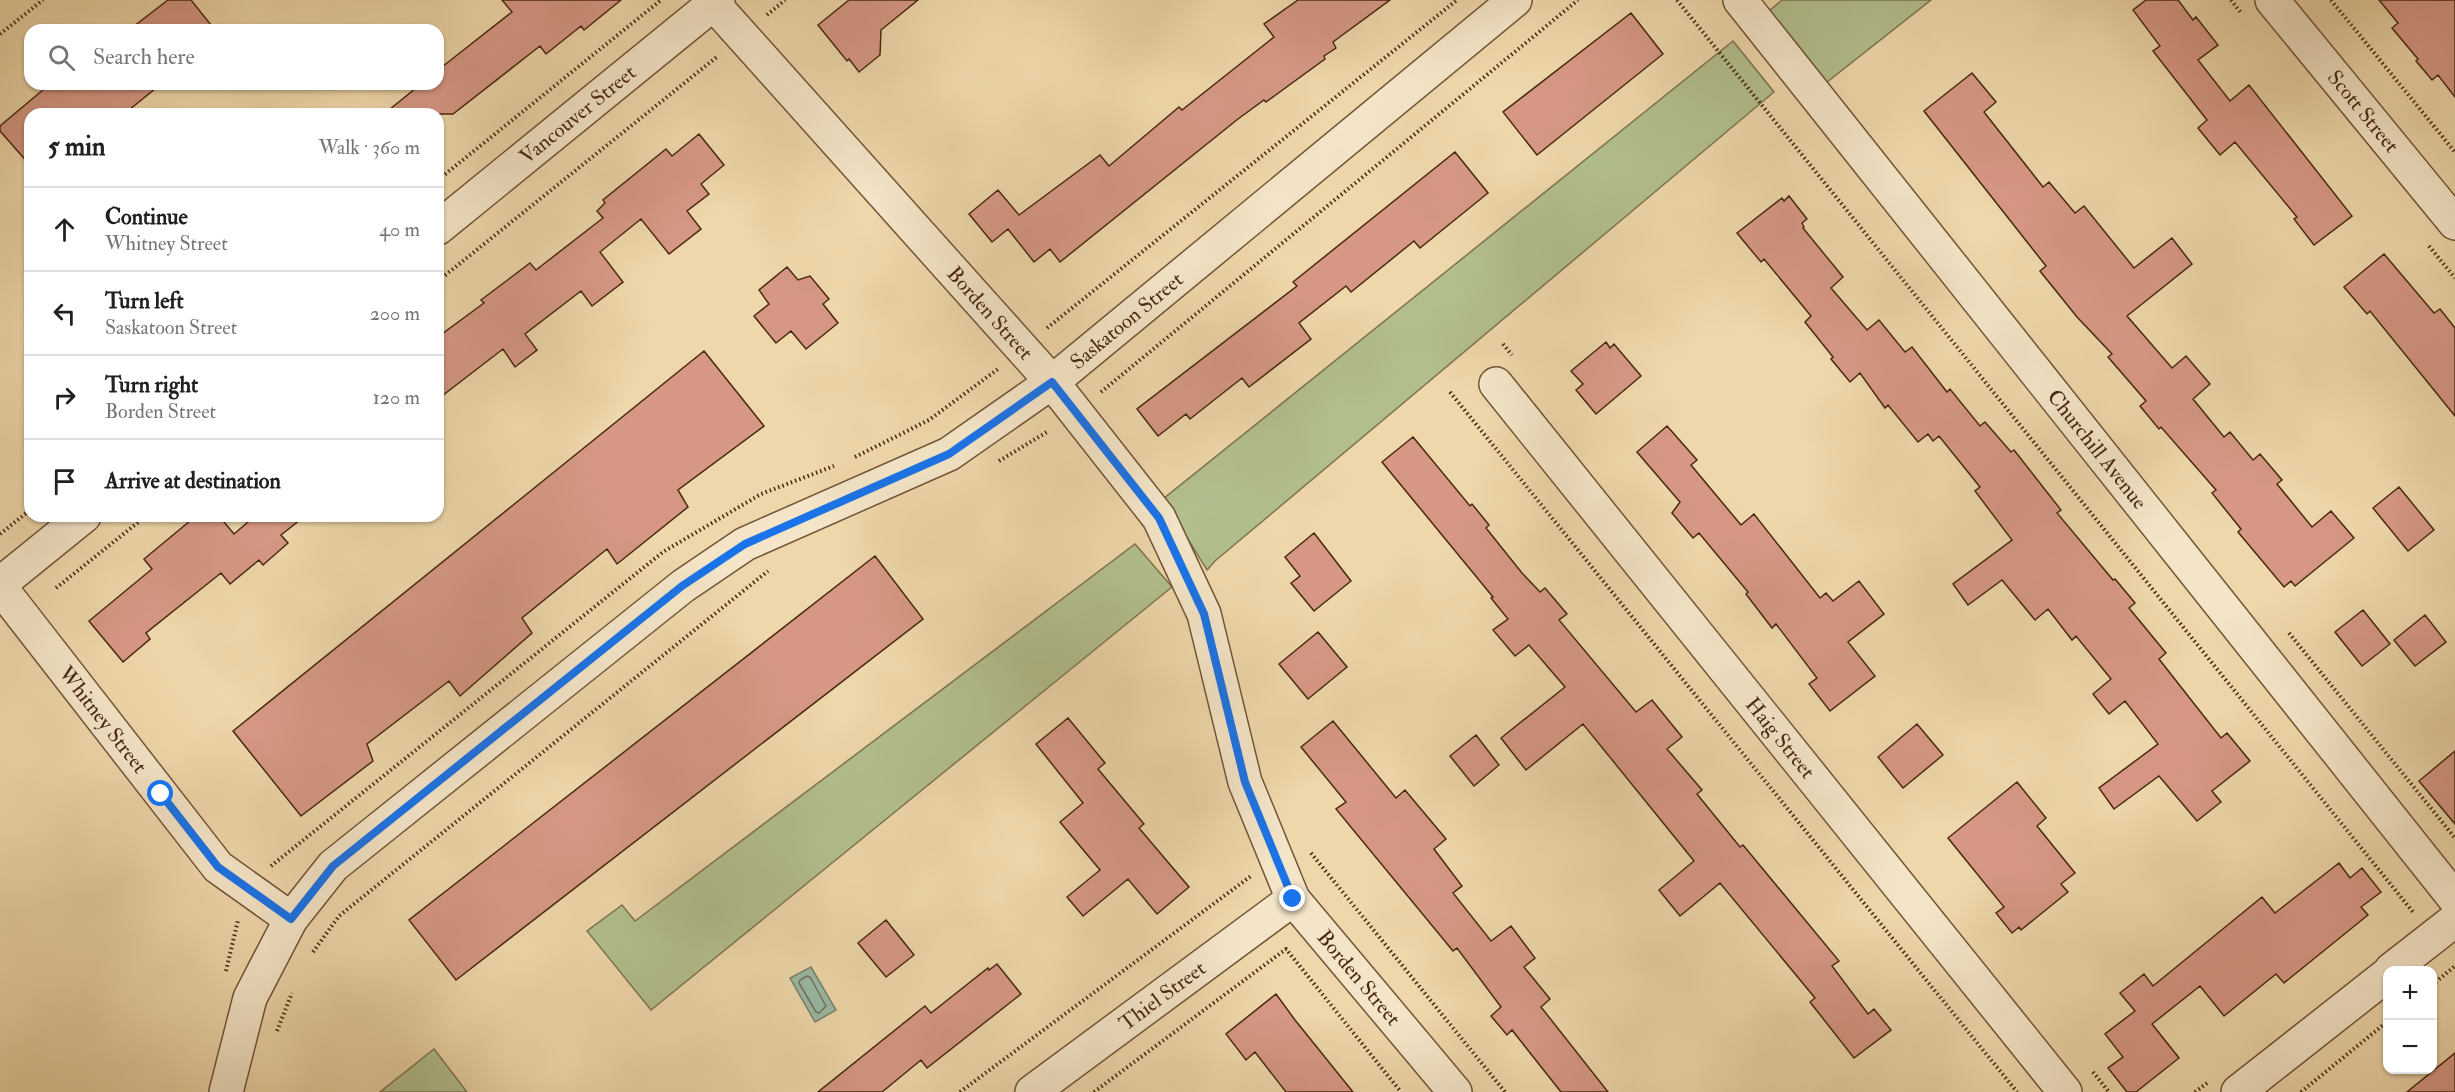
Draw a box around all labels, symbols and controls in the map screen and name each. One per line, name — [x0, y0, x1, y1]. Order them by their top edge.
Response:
search box — [24, 24, 444, 90]
icon: search — [45, 41, 78, 74]
text: Search here — [93, 43, 195, 71]
street label: Vancouver Street — [514, 59, 641, 170]
street label: Scott Street — [2322, 65, 2405, 158]
text: 5 min — [48, 131, 105, 163]
text: Walk · 360 m — [318, 135, 420, 160]
text: Continue — [105, 203, 188, 231]
icon: ahead — [48, 213, 81, 246]
text: 40 m — [379, 217, 420, 242]
text: Whitney Street — [105, 231, 228, 256]
street label: Borden Street — [941, 260, 1039, 365]
street label: Saskatoon Street — [1064, 266, 1189, 375]
text: Turn left — [105, 287, 184, 315]
icon: left — [48, 297, 81, 330]
text: 200 m — [370, 301, 420, 326]
text: Saskatoon Street — [105, 315, 237, 340]
text: Turn right — [105, 371, 198, 399]
icon: right — [48, 381, 81, 414]
street label: Churchill Avenue — [2041, 384, 2153, 515]
text: 120 m — [373, 385, 420, 410]
text: Borden Street — [105, 399, 216, 424]
icon: arrive — [48, 465, 81, 498]
text: Arrive at destination — [105, 467, 281, 495]
street label: Whitney Street — [52, 660, 154, 779]
street label: Haig Street — [1740, 692, 1821, 784]
route start — [147, 780, 173, 806]
route end — [1279, 885, 1305, 911]
street label: Borden Street — [1311, 924, 1407, 1031]
street label: Thiel Street — [1113, 955, 1211, 1037]
map controls — [2383, 966, 2437, 1074]
button: + — [2383, 966, 2437, 1020]
button: − — [2383, 1020, 2437, 1074]

